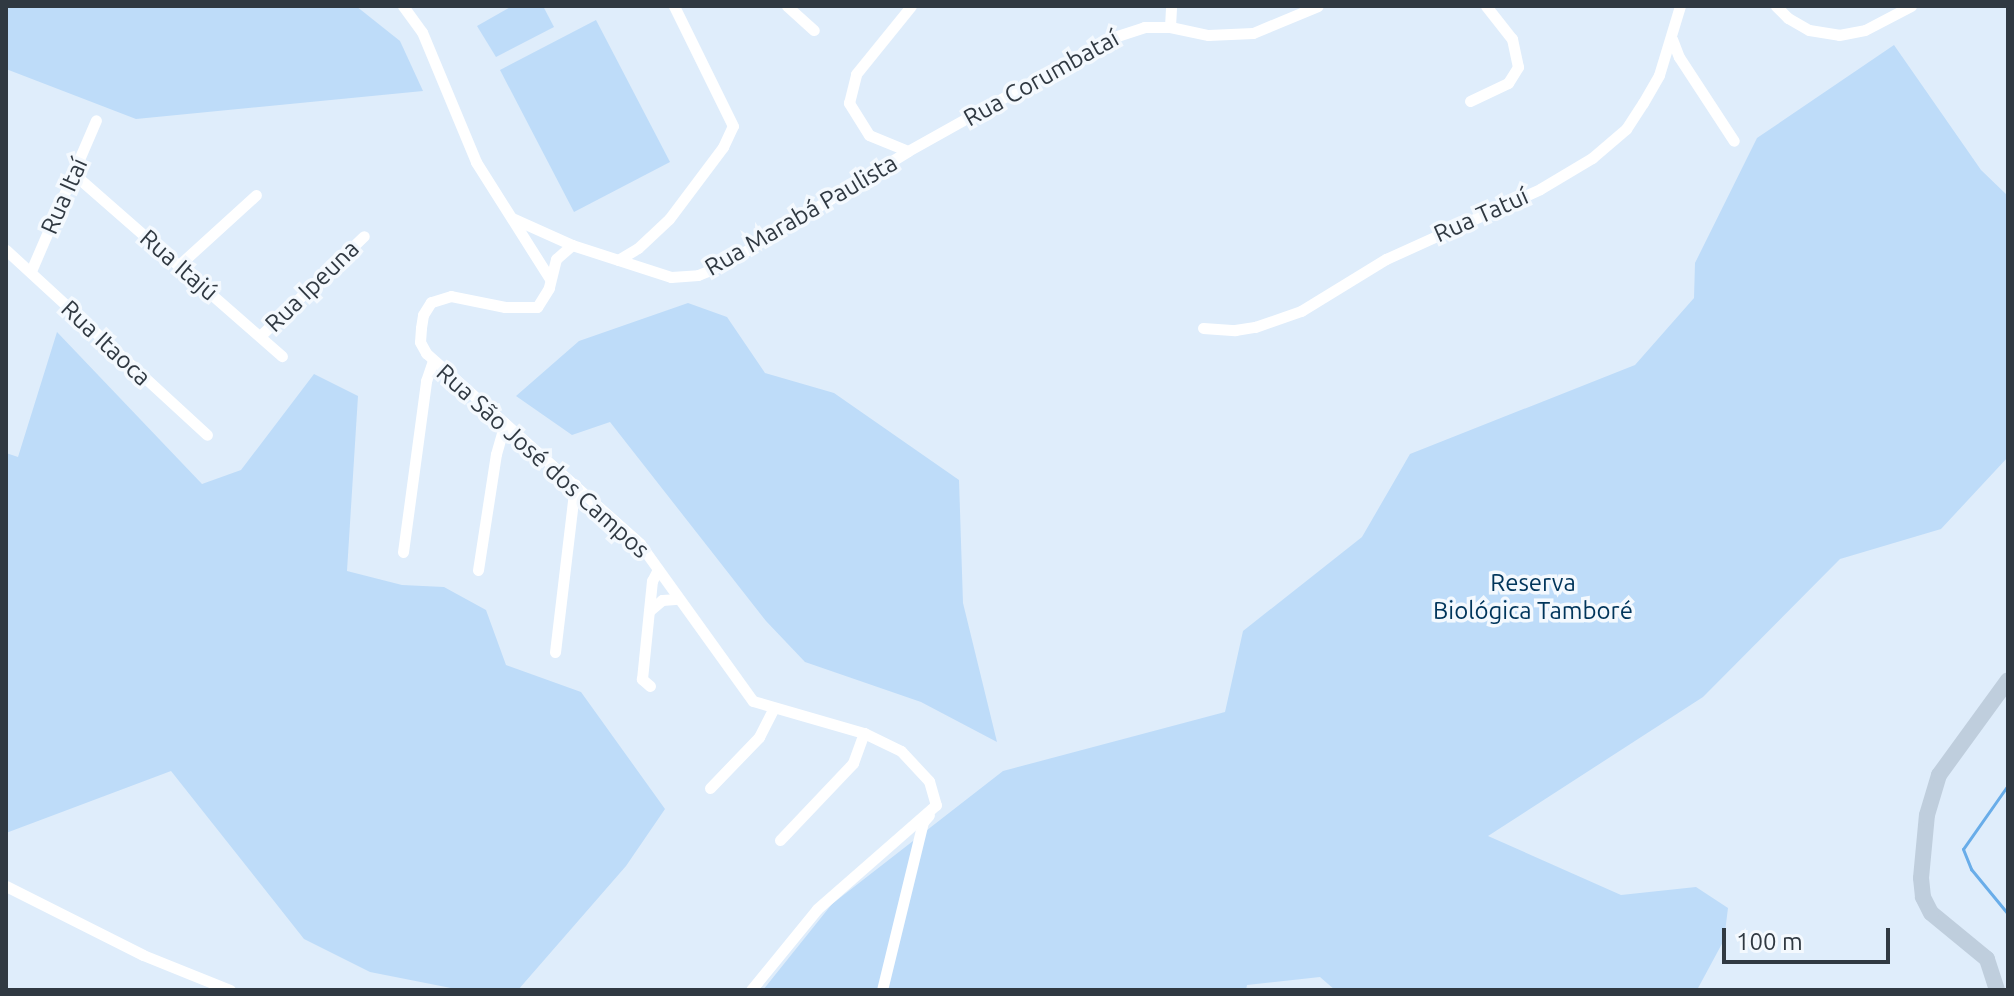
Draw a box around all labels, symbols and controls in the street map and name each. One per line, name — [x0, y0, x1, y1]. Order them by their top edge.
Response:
street label: Rua Corumbataí — [959, 24, 1123, 132]
street label: Rua Marabá Paulista — [700, 148, 902, 282]
street label: Rua Itaí — [35, 154, 93, 238]
street label: Rua Tatuí — [1429, 181, 1533, 249]
street label: Rua Itajú — [134, 223, 224, 307]
street label: Rua Ipeuna — [259, 234, 365, 338]
street label: Rua Itaoca — [55, 294, 157, 392]
street label: Rua São José dos Campos — [431, 358, 655, 564]
park label: Reserva Biológica Tamboré — [1433, 569, 1633, 625]
scale bar — [1726, 912, 1894, 962]
text: 100 m — [1736, 928, 1803, 955]

